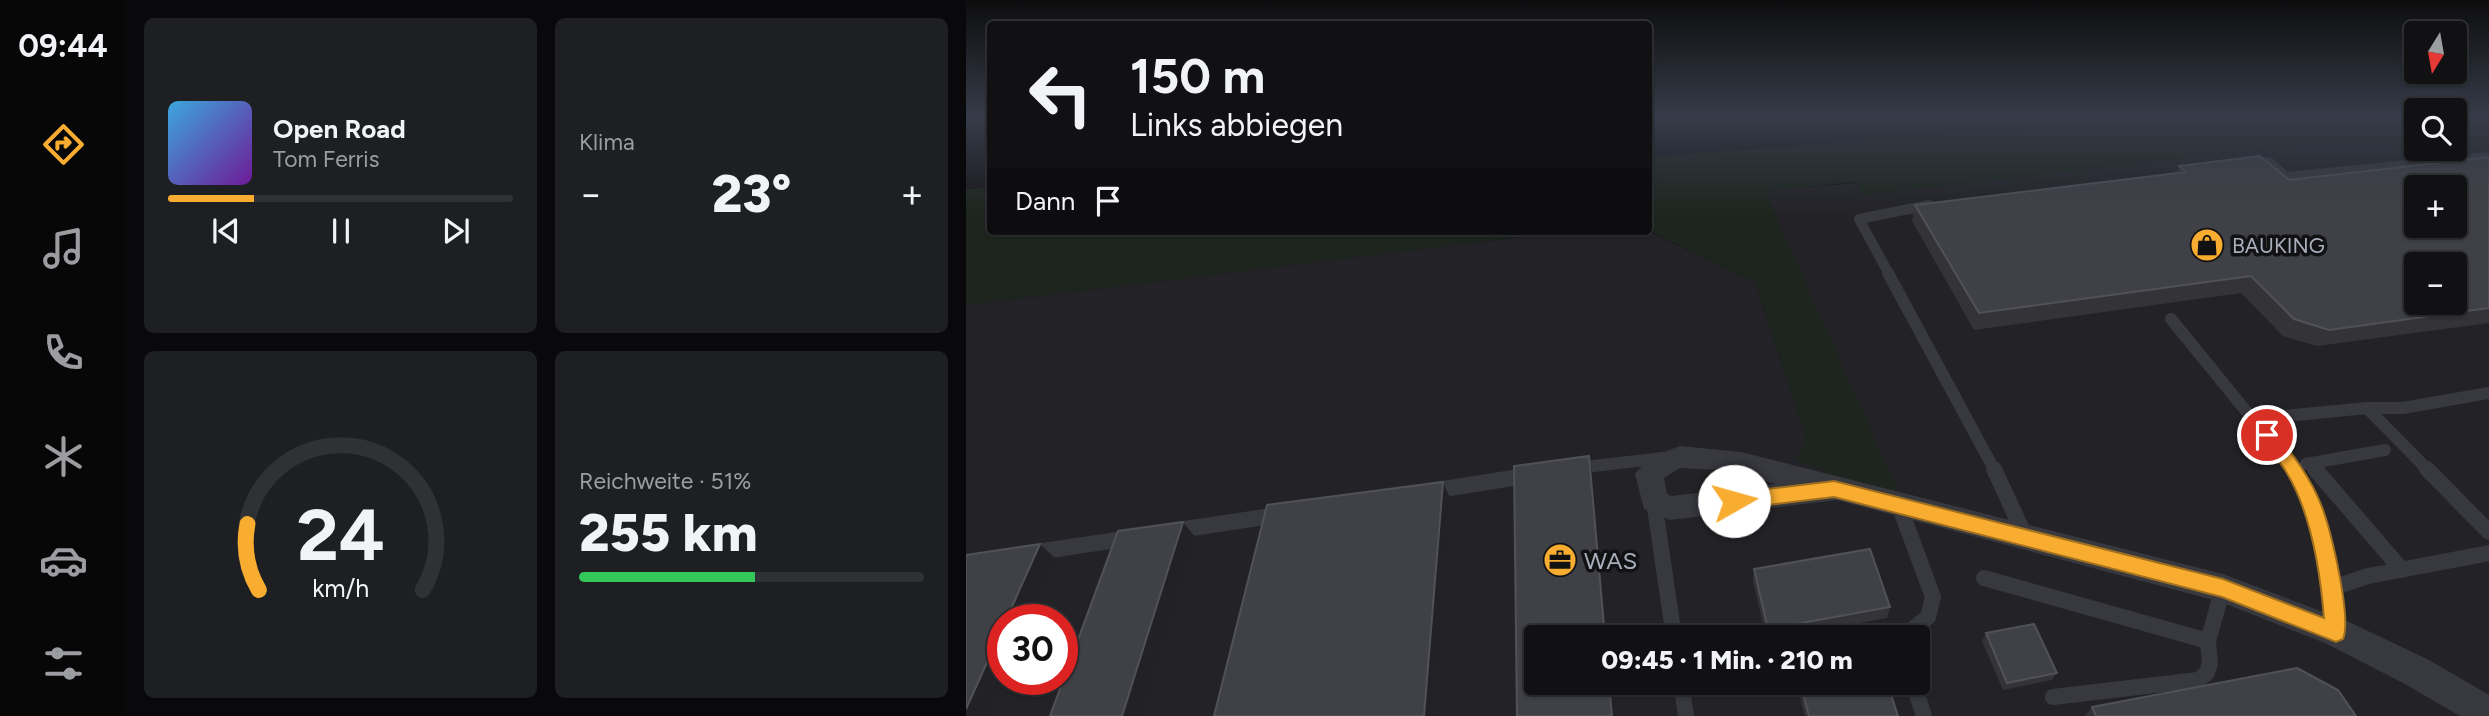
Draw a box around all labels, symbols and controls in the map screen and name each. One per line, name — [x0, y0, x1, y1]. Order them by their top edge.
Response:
north arrow — [2404, 21, 2468, 84]
map controls — [2404, 21, 2467, 315]
text: 09:44 — [18, 27, 108, 65]
text: 150 m — [1130, 46, 1265, 105]
icon: left — [1015, 49, 1106, 140]
button: search — [2404, 98, 2467, 161]
text: Links abbiegen — [1130, 106, 1343, 144]
text: Open Road — [273, 113, 406, 145]
icon: directions — [39, 120, 88, 169]
text: Klima — [579, 128, 635, 156]
text: Tom Ferris — [273, 145, 379, 173]
text: 23° — [712, 163, 791, 225]
text: − — [579, 171, 603, 217]
text: + — [900, 171, 924, 217]
button: + — [2404, 175, 2467, 238]
icon: arrive — [1089, 182, 1127, 220]
text: Dann — [1015, 185, 1075, 217]
icon: previous — [207, 212, 245, 250]
icon: pause — [322, 212, 360, 250]
icon: next — [437, 212, 475, 250]
icon: music — [39, 224, 88, 273]
shop icon: BAUKING — [2188, 226, 2226, 264]
place label: BAUKING — [2232, 233, 2325, 258]
button: − — [2404, 252, 2467, 315]
icon: phone — [39, 328, 88, 377]
pin — [2237, 405, 2297, 465]
icon: arrive — [2248, 416, 2286, 454]
icon: climate — [39, 432, 88, 481]
position arrow — [1697, 464, 1771, 538]
text: Reichweite · 51% — [579, 467, 751, 495]
text: 24 — [296, 492, 385, 579]
text: 255 km — [579, 502, 758, 564]
icon: car — [39, 536, 88, 585]
office icon: WAS — [1541, 541, 1579, 579]
place label: WAS — [1584, 546, 1637, 575]
text: km/h — [312, 573, 369, 603]
speed limit sign: 30 — [987, 604, 1078, 695]
icon: filters — [39, 639, 88, 688]
text: 09:45 · 1 Min. · 210 m — [1601, 644, 1853, 676]

